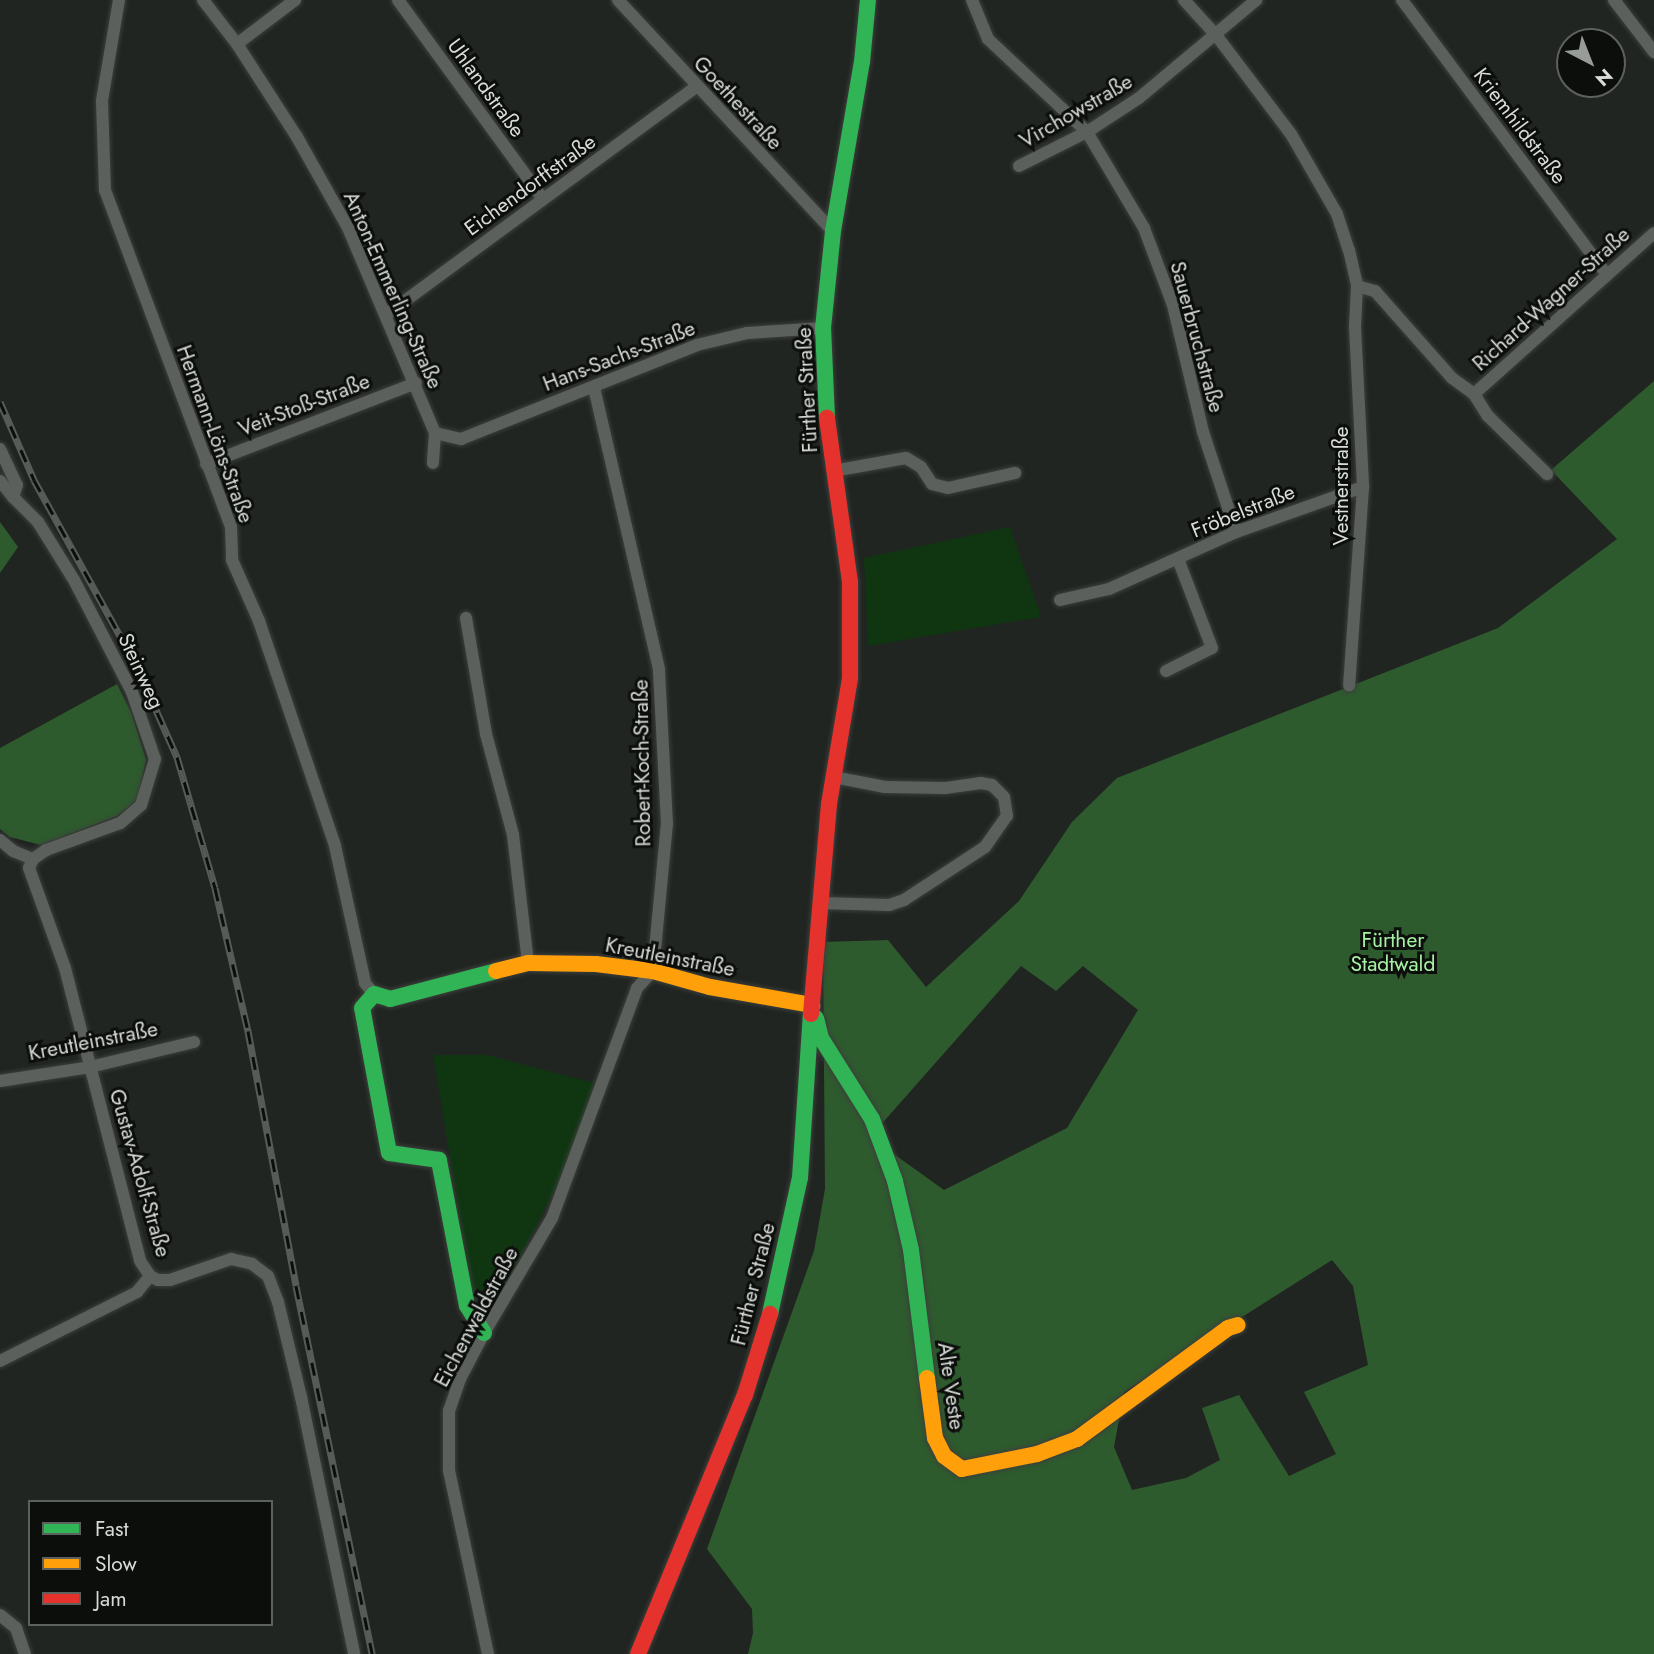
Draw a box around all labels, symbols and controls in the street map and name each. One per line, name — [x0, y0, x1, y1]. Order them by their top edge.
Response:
north arrow — [1556, 28, 1626, 98]
street label: Uhlandstraße — [442, 34, 530, 142]
street label: Goethestraße — [688, 51, 788, 155]
text: N — [1589, 62, 1619, 93]
street label: Kriemhildstraße — [1468, 63, 1572, 189]
street label: Virchowstraße — [1015, 69, 1137, 153]
street label: Eichendorffstraße — [459, 129, 601, 241]
street label: Anton-Emmerling-Straße — [338, 187, 448, 393]
street label: Richard-Wagner-Straße — [1467, 222, 1635, 376]
street label: Sauerbruchstraße — [1165, 259, 1229, 415]
street label: Hans-Sachs-Straße — [539, 315, 699, 397]
street label: Fürther Straße — [791, 327, 823, 453]
street label: Hermann-Löns-Straße — [171, 342, 259, 526]
street label: Veit-Stoß-Straße — [235, 368, 373, 442]
street label: Vestnerstraße — [1328, 426, 1354, 546]
street label: Fröbelstraße — [1188, 479, 1298, 543]
street label: Steinweg — [113, 629, 169, 713]
street label: Robert-Koch-Straße — [628, 679, 656, 847]
park label: Fürther Stadtwald — [1351, 927, 1435, 977]
street label: Kreutleinstraße — [603, 932, 737, 982]
street label: Kreutleinstraße — [26, 1016, 160, 1066]
street label: Gustav-Adolf-Straße — [104, 1086, 176, 1260]
street label: Fürther Straße — [726, 1220, 780, 1348]
street label: Eichenwaldstraße — [429, 1243, 523, 1391]
street label: Alte Veste — [932, 1341, 970, 1431]
legend — [28, 1500, 273, 1626]
text: Fast — [95, 1514, 128, 1544]
text: Slow — [95, 1549, 137, 1579]
text: Jam — [95, 1584, 127, 1614]

